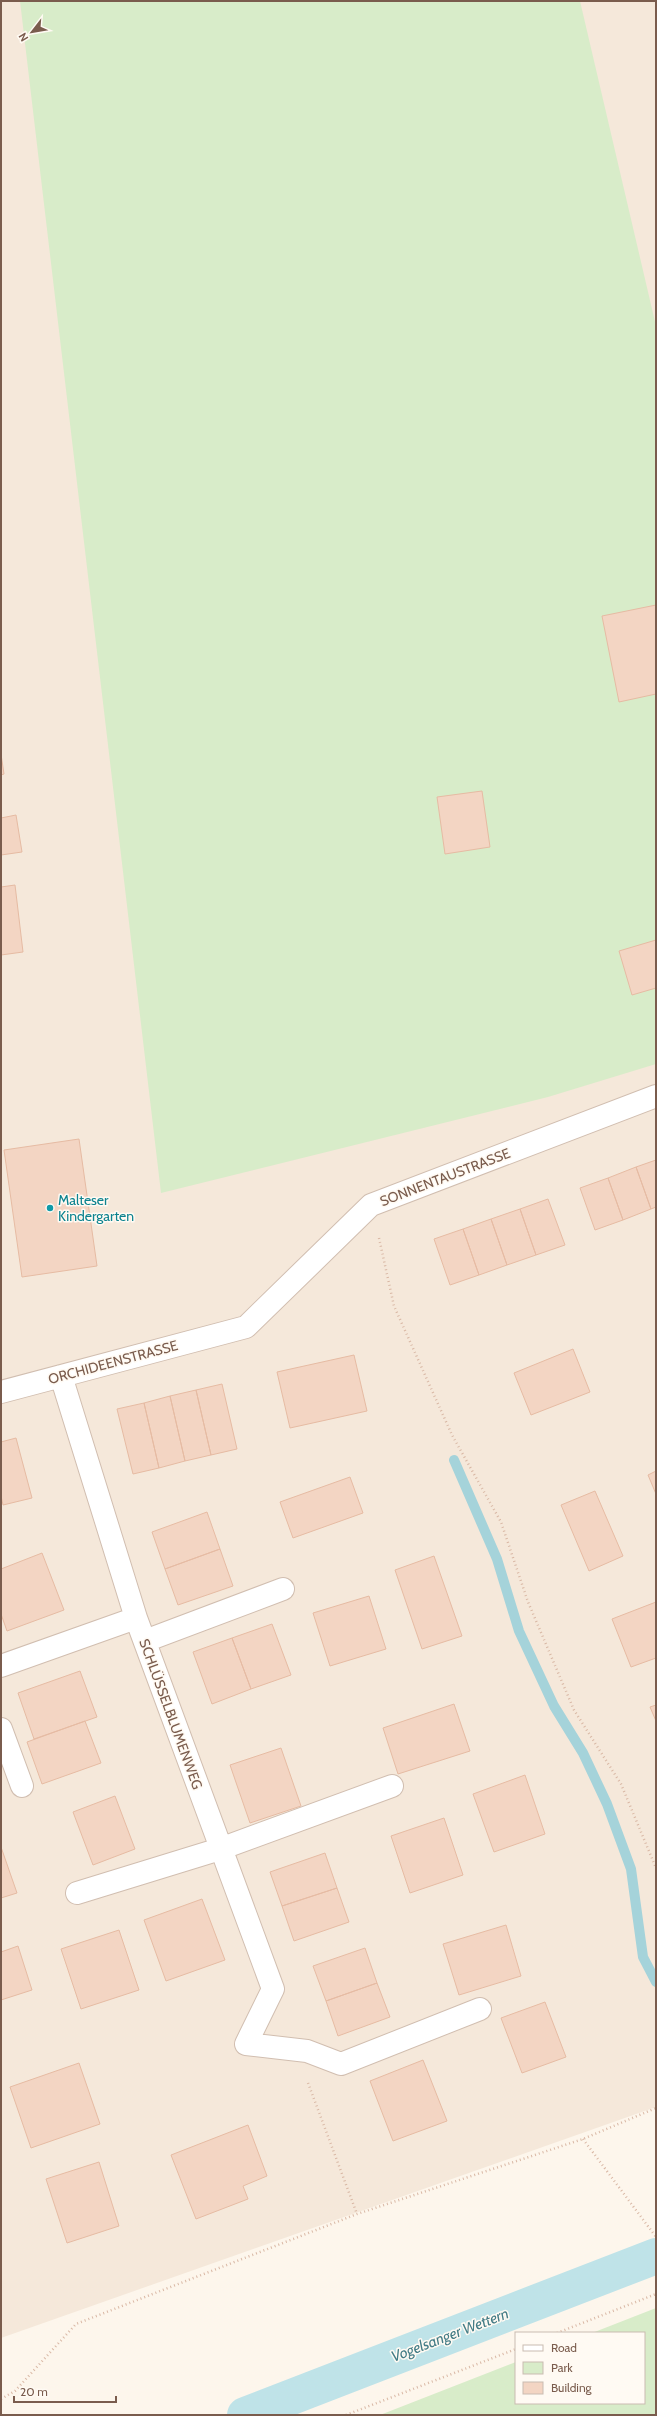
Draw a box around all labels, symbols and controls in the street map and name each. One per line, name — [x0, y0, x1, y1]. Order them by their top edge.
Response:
north arrow — [12, 12, 52, 52]
text: N — [15, 30, 31, 44]
street label: SONNENTAUSTRASSE — [377, 1144, 513, 1210]
place label: Malteser Kindergarten — [58, 1191, 134, 1225]
marker: Malteser Kindergarten — [45, 1203, 55, 1213]
street label: ORCHIDEENSTRASSE — [46, 1336, 180, 1388]
street label: SCHLÜSSELBLUMENWEG — [135, 1636, 207, 1792]
water label: Vogelsanger Wettern — [389, 2304, 511, 2366]
legend — [515, 2332, 645, 2404]
text: Road — [551, 2340, 577, 2355]
text: Park — [551, 2360, 573, 2375]
scale bar — [14, 2378, 116, 2404]
text: Building — [551, 2380, 593, 2395]
text: 20 m — [20, 2384, 48, 2399]

